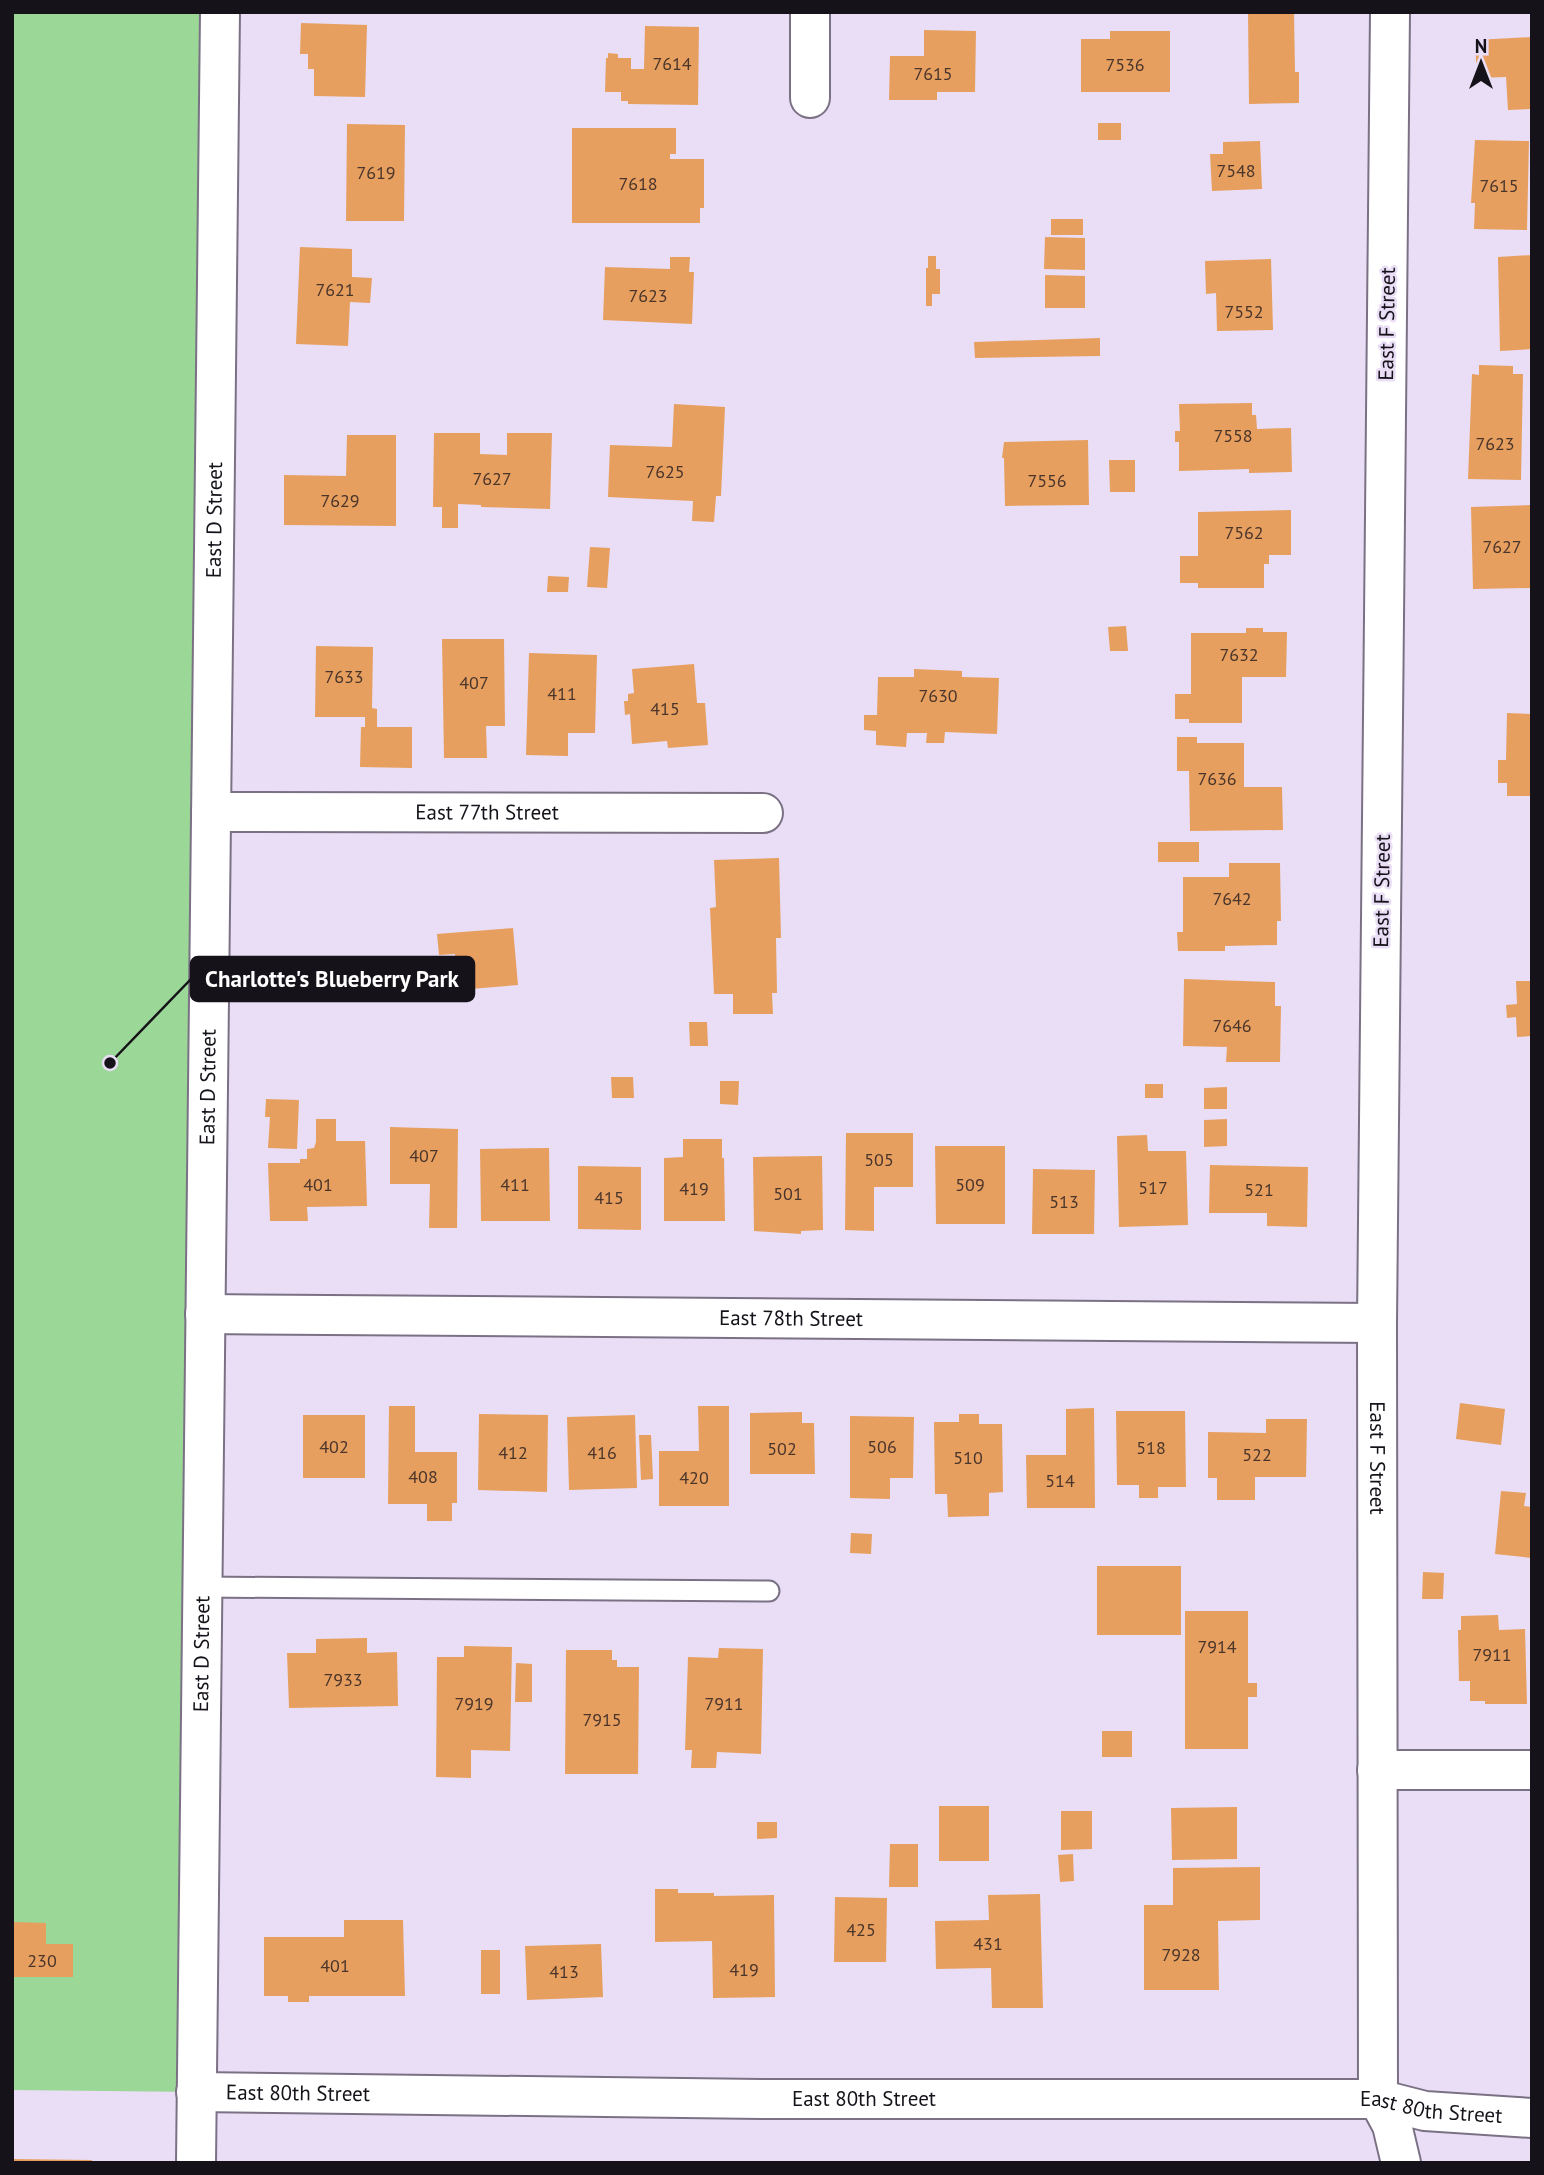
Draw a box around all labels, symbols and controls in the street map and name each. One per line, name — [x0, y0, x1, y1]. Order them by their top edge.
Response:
north arrow — [1446, 28, 1516, 98]
text: N — [1475, 34, 1487, 58]
house number: 7614 — [652, 52, 692, 75]
house number: 7536 — [1105, 53, 1145, 76]
house number: 7615 — [913, 62, 953, 85]
house number: 7548 — [1216, 159, 1256, 182]
house number: 7619 — [356, 161, 396, 184]
house number: 7618 — [618, 172, 658, 195]
house number: 7615 — [1479, 174, 1519, 197]
street label: East F Street — [1372, 267, 1401, 381]
house number: 7621 — [315, 278, 355, 301]
house number: 7623 — [628, 284, 668, 307]
house number: 7552 — [1224, 300, 1264, 323]
house number: 7558 — [1213, 424, 1253, 447]
house number: 7623 — [1475, 432, 1515, 455]
house number: 7625 — [645, 460, 685, 483]
street label: East D Street — [200, 462, 228, 578]
house number: 7627 — [472, 467, 512, 490]
house number: 7556 — [1027, 469, 1067, 492]
house number: 7629 — [320, 489, 360, 512]
house number: 7562 — [1224, 521, 1264, 544]
house number: 7627 — [1482, 535, 1522, 558]
house number: 7632 — [1219, 643, 1259, 666]
house number: 7633 — [324, 665, 364, 688]
house number: 407 — [459, 671, 489, 694]
house number: 411 — [547, 682, 577, 705]
house number: 7630 — [918, 684, 958, 707]
house number: 415 — [650, 697, 680, 720]
house number: 7636 — [1197, 767, 1237, 790]
street label: East 77th Street — [415, 798, 559, 826]
street label: East F Street — [1367, 834, 1396, 948]
house number: 7642 — [1212, 887, 1252, 910]
callout: Charlotte's Blueberry Park — [191, 957, 474, 1001]
text: Charlotte's Blueberry Park — [205, 964, 460, 993]
house number: 7646 — [1212, 1014, 1252, 1037]
street label: East D Street — [193, 1029, 222, 1145]
house number: 407 — [409, 1144, 439, 1167]
house number: 505 — [864, 1148, 894, 1171]
house number: 401 — [303, 1173, 333, 1196]
house number: 411 — [500, 1173, 530, 1196]
house number: 509 — [955, 1173, 985, 1196]
house number: 517 — [1138, 1176, 1168, 1199]
house number: 419 — [679, 1177, 709, 1200]
house number: 521 — [1244, 1178, 1274, 1201]
house number: 501 — [773, 1182, 803, 1205]
house number: 415 — [594, 1186, 624, 1209]
house number: 513 — [1049, 1190, 1079, 1213]
street label: East 78th Street — [719, 1304, 863, 1332]
street label: East F Street — [1364, 1401, 1391, 1515]
house number: 402 — [319, 1435, 349, 1458]
house number: 506 — [867, 1435, 897, 1458]
house number: 518 — [1136, 1436, 1166, 1459]
house number: 502 — [767, 1437, 797, 1460]
house number: 412 — [498, 1441, 528, 1464]
house number: 416 — [587, 1441, 617, 1464]
house number: 522 — [1242, 1443, 1272, 1466]
house number: 510 — [953, 1446, 983, 1469]
house number: 408 — [408, 1465, 438, 1488]
house number: 420 — [679, 1466, 709, 1489]
house number: 514 — [1045, 1469, 1075, 1492]
street label: East D Street — [187, 1596, 215, 1712]
house number: 7914 — [1197, 1635, 1237, 1658]
house number: 7911 — [1472, 1643, 1512, 1666]
house number: 7933 — [323, 1668, 363, 1691]
house number: 7919 — [454, 1692, 494, 1715]
house number: 7911 — [704, 1692, 744, 1715]
house number: 7915 — [582, 1708, 622, 1731]
house number: 425 — [846, 1918, 876, 1941]
house number: 431 — [973, 1932, 1003, 1955]
house number: 7928 — [1161, 1943, 1201, 1966]
house number: 230 — [27, 1949, 57, 1972]
house number: 401 — [320, 1954, 350, 1977]
house number: 419 — [729, 1958, 759, 1981]
house number: 413 — [549, 1960, 579, 1983]
street label: East 80th Street — [226, 2078, 370, 2107]
street label: East 80th Street — [792, 2085, 936, 2112]
street label: East 80th Street — [1360, 2085, 1503, 2129]

